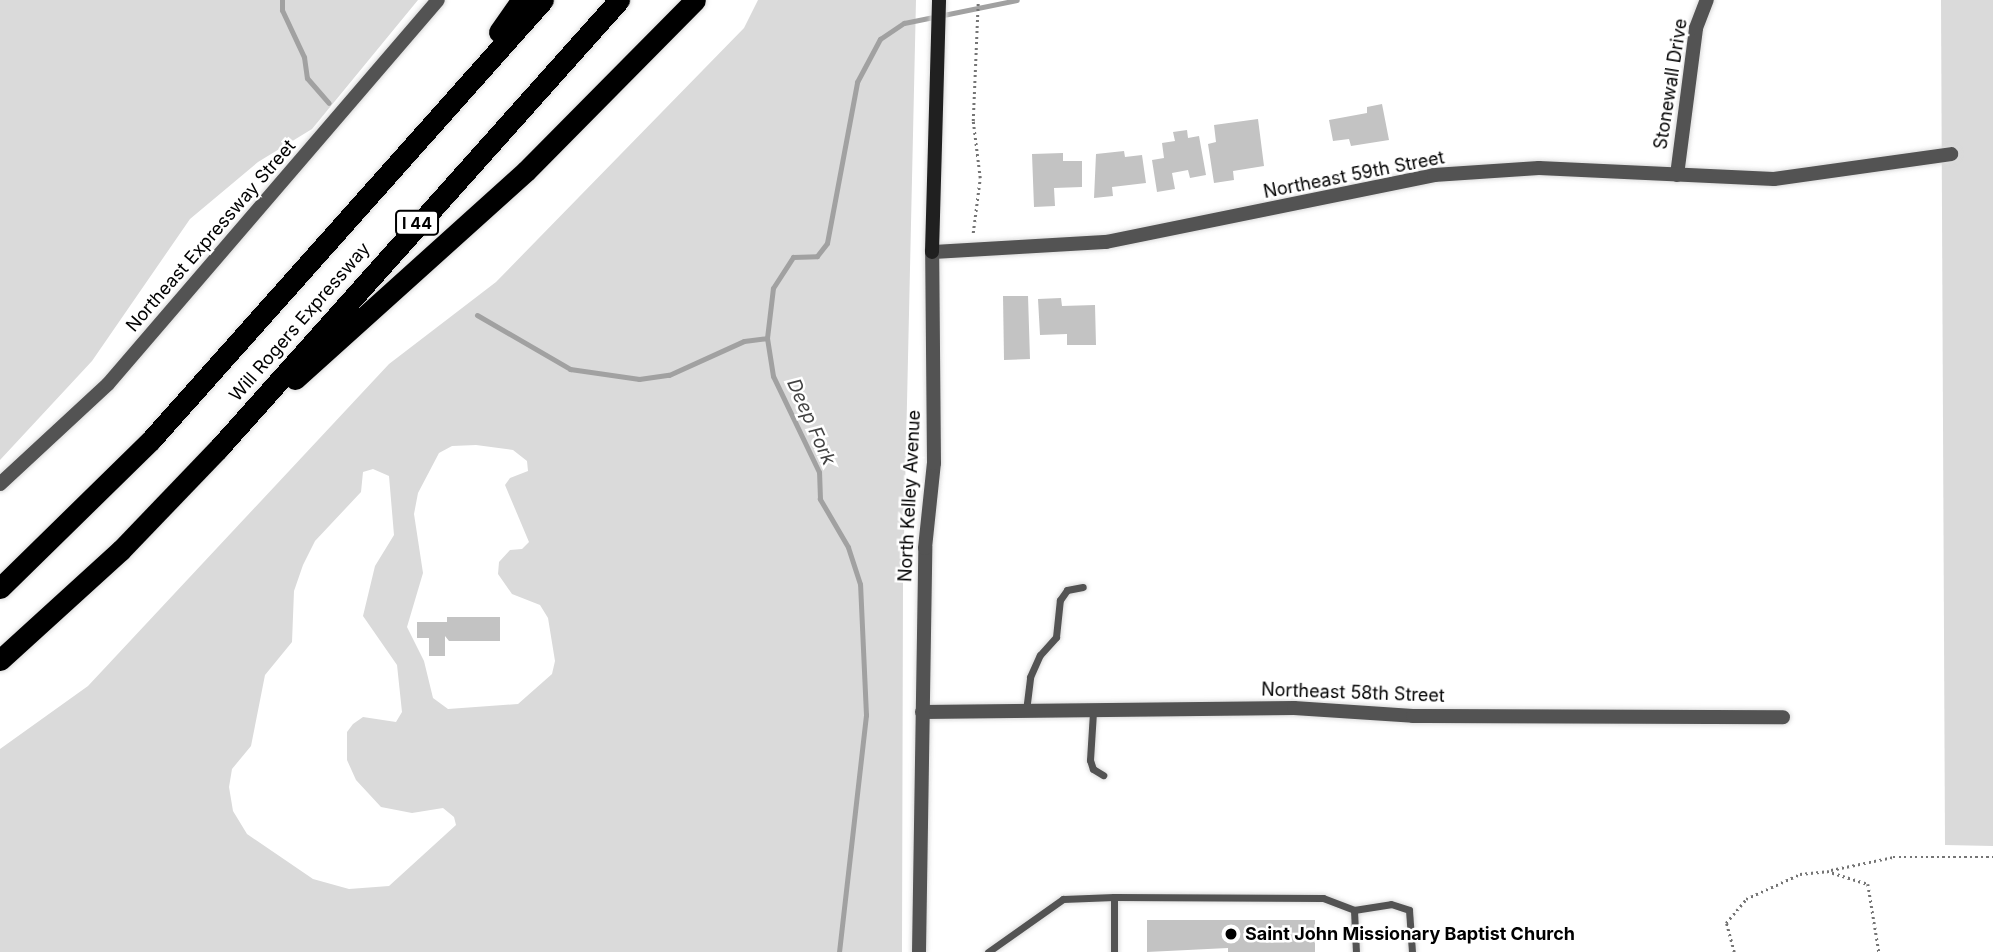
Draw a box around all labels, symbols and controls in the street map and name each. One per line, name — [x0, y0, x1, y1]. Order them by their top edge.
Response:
street label: Stonewall Drive — [1650, 17, 1692, 151]
street label: Northeast Expressway Street — [122, 136, 300, 336]
street label: Northeast 59th Street — [1262, 147, 1446, 203]
road number: I 44 — [394, 210, 440, 236]
street label: Will Rogers Expressway — [225, 238, 375, 406]
water label: Deep Fork — [782, 375, 840, 469]
street label: North Kelley Avenue — [895, 409, 925, 583]
street label: Northeast 58th Street — [1261, 679, 1445, 707]
place label: Saint John Missionary Baptist Church — [1245, 923, 1575, 945]
marker: Saint John Missionary Baptist Church — [1223, 926, 1239, 942]

